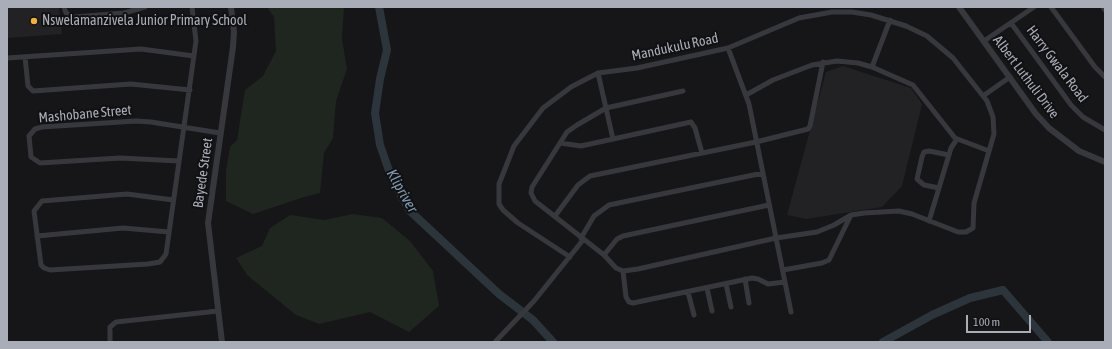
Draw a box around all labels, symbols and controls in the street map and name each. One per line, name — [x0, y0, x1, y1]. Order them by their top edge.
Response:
place label: Nswelamanzivela Junior Primary School — [42, 13, 247, 29]
marker: Nswelamanzivela Junior Primary School — [29, 16, 39, 26]
street label: Harry Gwala Road — [1023, 22, 1091, 106]
street label: Mandukulu Road — [630, 30, 720, 64]
street label: Albert Luthuli Drive — [989, 32, 1063, 122]
street label: Mashobane Street — [38, 102, 132, 126]
street label: Bayede Street — [190, 137, 216, 209]
water label: Klipriver — [382, 166, 422, 216]
scale bar — [968, 307, 1033, 333]
text: 100 m — [973, 315, 1000, 329]

